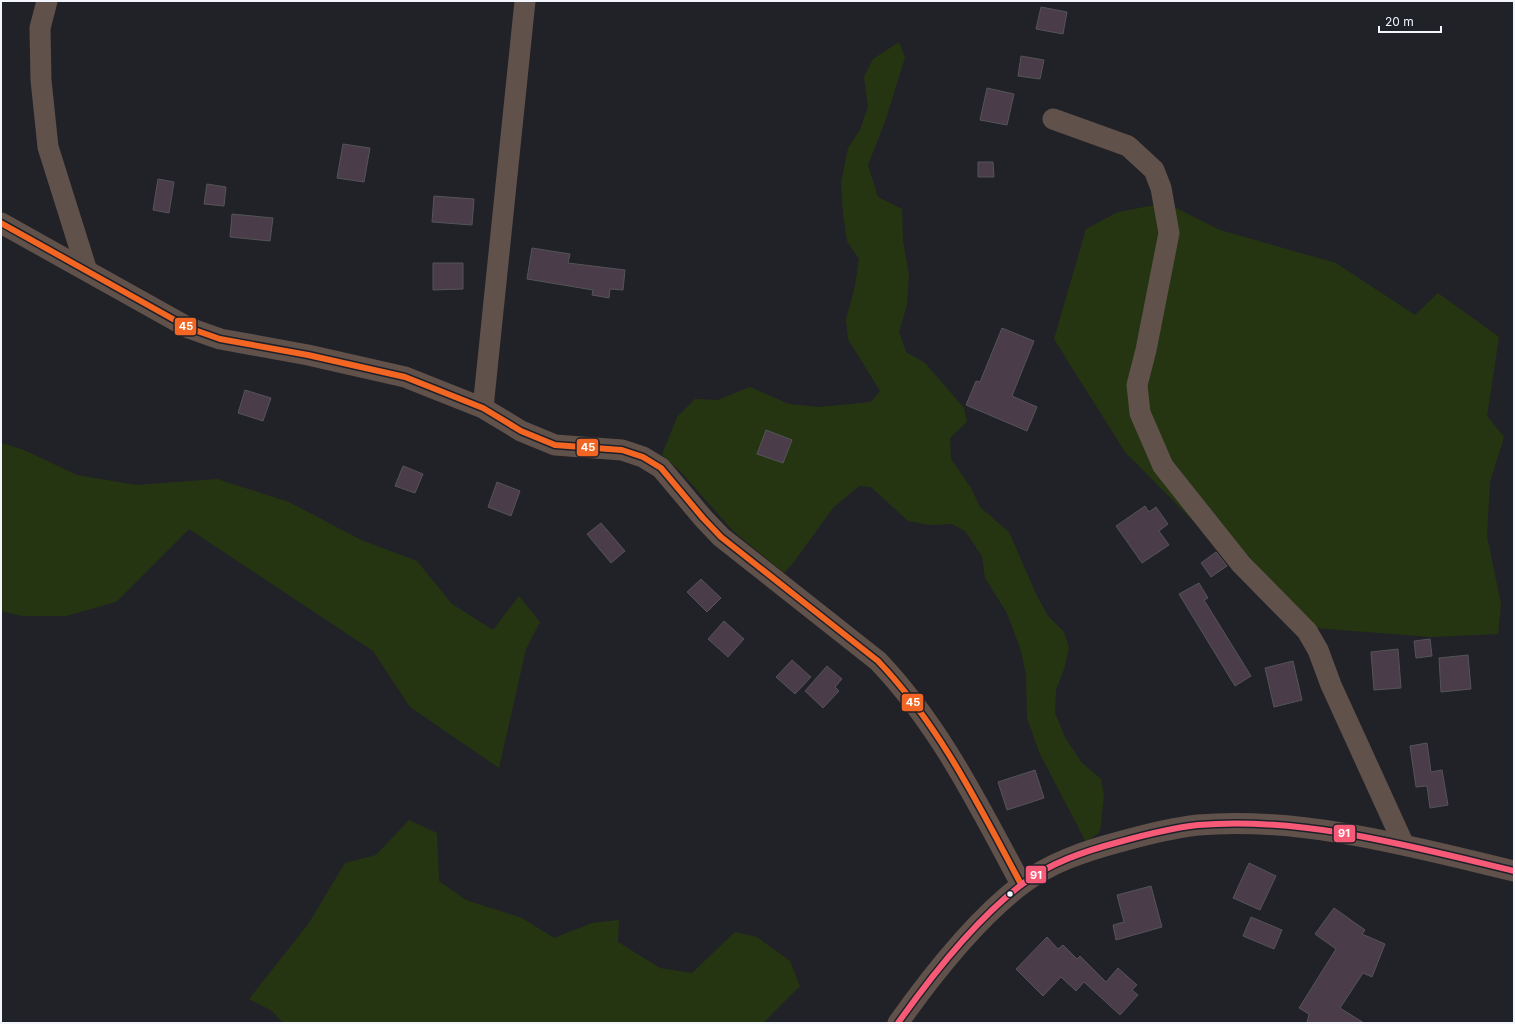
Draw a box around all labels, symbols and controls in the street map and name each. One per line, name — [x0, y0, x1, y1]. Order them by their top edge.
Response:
scale bar — [1379, 8, 1441, 34]
text: 20 m — [1385, 14, 1414, 29]
line badge: 45 — [174, 317, 197, 336]
text: 45 — [179, 319, 193, 333]
line badge: 45 — [576, 438, 599, 457]
text: 45 — [581, 440, 595, 454]
line badge: 45 — [901, 693, 924, 712]
text: 45 — [906, 695, 920, 709]
line badge: 91 — [1333, 824, 1356, 843]
text: 91 — [1338, 826, 1350, 840]
line badge: 91 — [1025, 865, 1047, 884]
text: 91 — [1030, 868, 1042, 882]
unlabelled marker — [1005, 889, 1015, 899]

